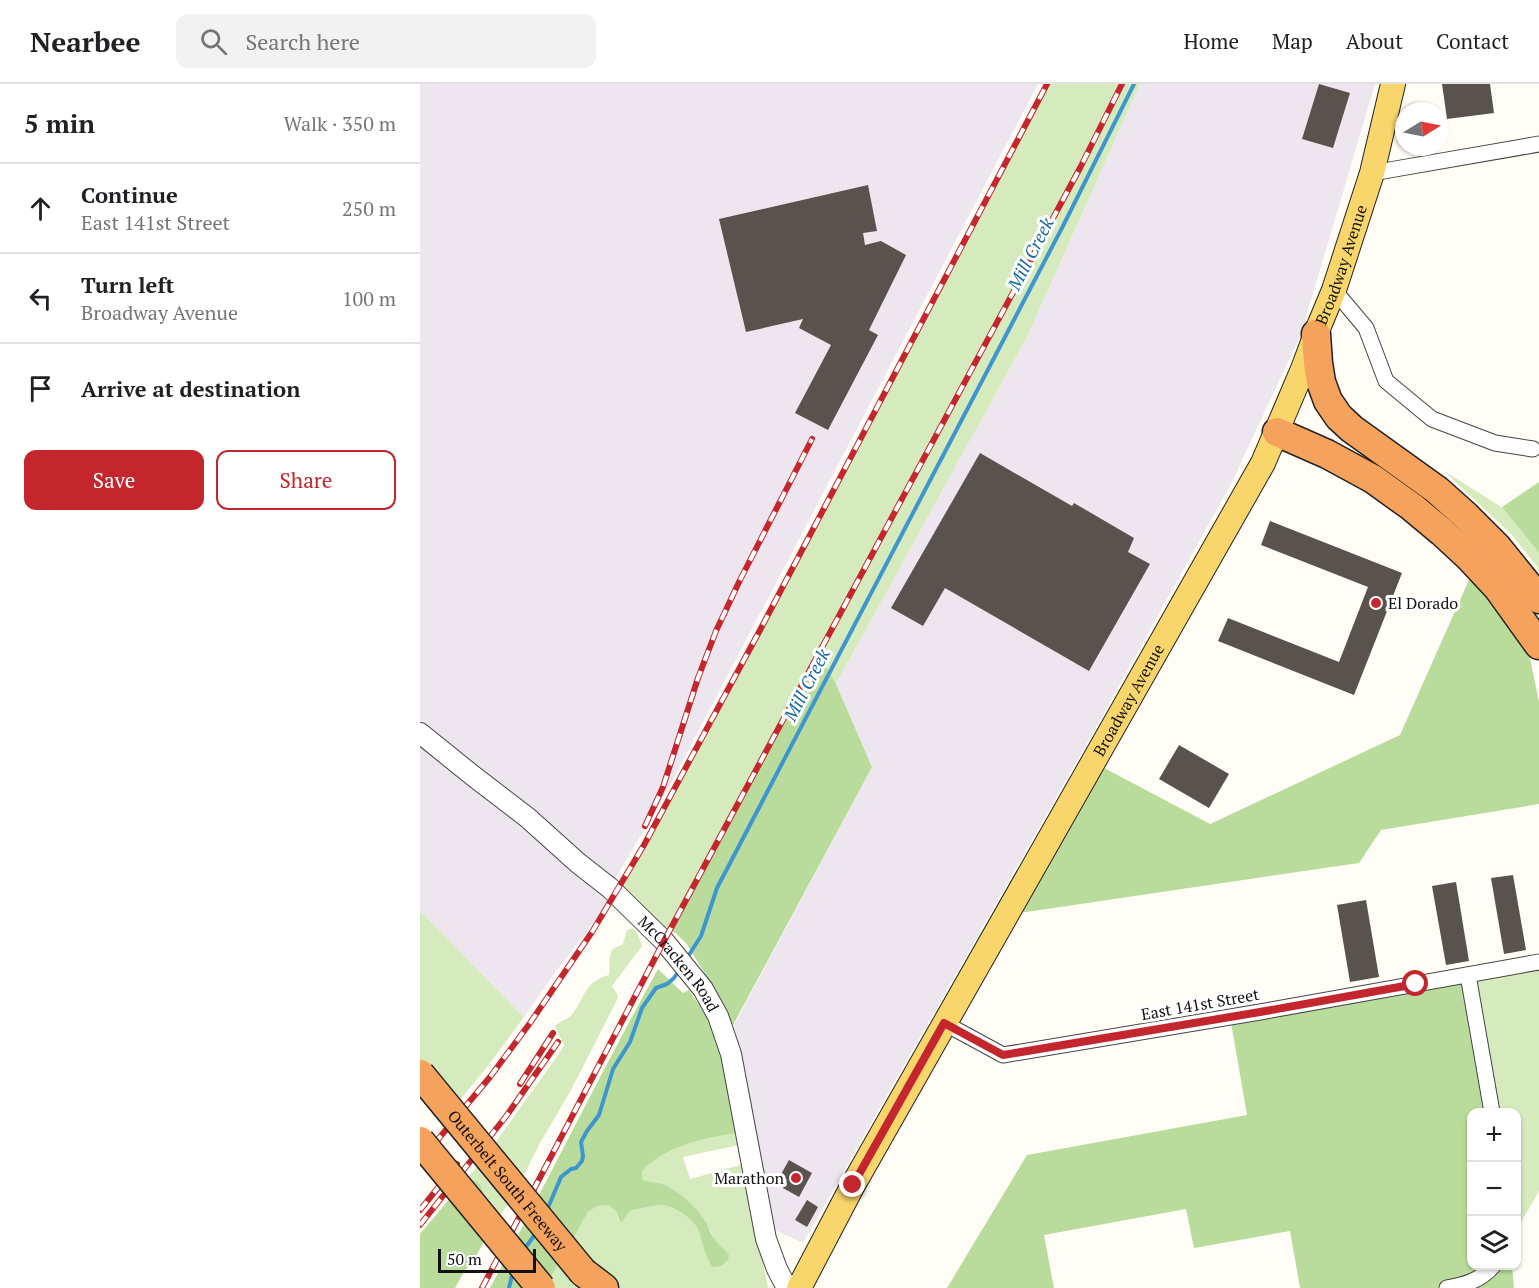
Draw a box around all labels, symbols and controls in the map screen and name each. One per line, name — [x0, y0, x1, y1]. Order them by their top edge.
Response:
search box — [176, 14, 596, 68]
text: Nearbee — [30, 23, 140, 60]
icon: search — [197, 25, 230, 58]
text: Search here — [245, 27, 360, 56]
text: Home — [1183, 27, 1239, 55]
text: Map — [1272, 27, 1313, 55]
text: About — [1346, 27, 1403, 55]
text: Contact — [1436, 27, 1509, 55]
north arrow — [1395, 102, 1449, 156]
text: 5 min — [24, 106, 95, 140]
text: Walk · 350 m — [284, 110, 396, 137]
text: Continue — [81, 180, 178, 209]
icon: ahead — [24, 192, 57, 225]
text: 250 m — [342, 195, 396, 222]
street label: Broadway Avenue — [1310, 202, 1372, 328]
text: East 141st Street — [81, 209, 230, 236]
water label: Mill Creek — [1001, 213, 1059, 295]
text: Turn left — [81, 270, 174, 299]
icon: left — [24, 282, 57, 315]
text: 100 m — [342, 285, 396, 312]
text: Broadway Avenue — [81, 299, 238, 326]
icon: arrive — [24, 372, 57, 405]
text: Arrive at destination — [81, 374, 300, 403]
button: Save — [24, 450, 204, 510]
button: Share — [216, 450, 396, 510]
place label: El Dorado — [1388, 592, 1458, 614]
marker: El Dorado — [1369, 596, 1383, 610]
street label: Broadway Avenue — [1088, 640, 1169, 760]
water label: Mill Creek — [777, 644, 835, 726]
street label: McCracken Road — [633, 911, 725, 1016]
route start — [1402, 970, 1428, 996]
street label: East 141st Street — [1139, 983, 1261, 1025]
street label: Outerbelt South Freeway — [443, 1105, 573, 1257]
map controls — [1467, 1108, 1521, 1270]
button: + — [1467, 1108, 1521, 1162]
button: − — [1467, 1162, 1521, 1216]
place label: Marathon — [714, 1167, 784, 1189]
marker: Marathon — [789, 1171, 803, 1185]
route end — [839, 1171, 865, 1197]
button: layers — [1467, 1216, 1521, 1270]
scale bar — [438, 1246, 536, 1274]
text: 50 m — [447, 1248, 482, 1270]

